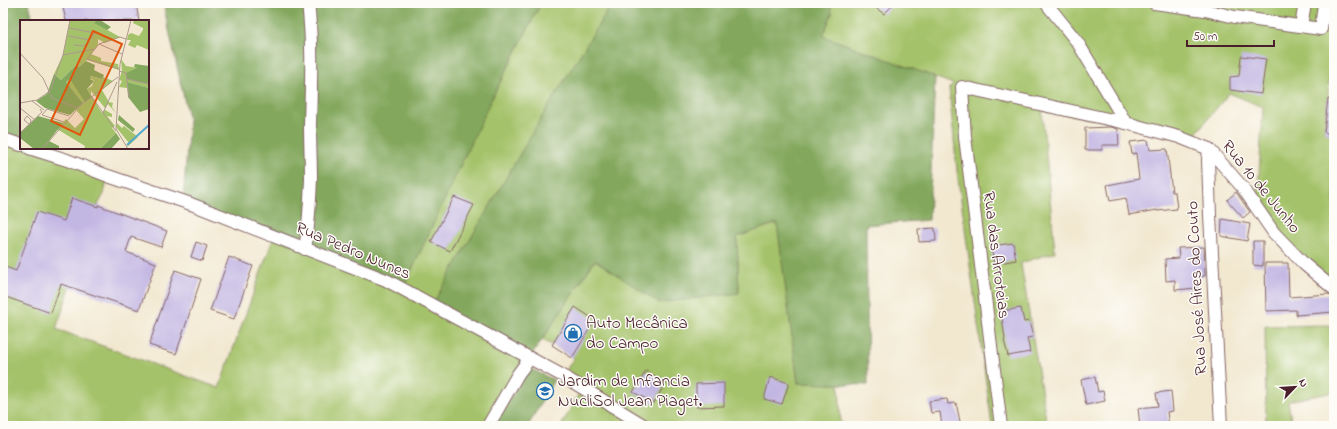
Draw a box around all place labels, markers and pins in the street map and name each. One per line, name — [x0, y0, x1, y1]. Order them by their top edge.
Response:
place label: Auto Mecânica do Campo — [586, 311, 688, 356]
shop icon: Auto Mecânica do Campo — [563, 323, 583, 343]
place label: Jardim de Infancia NucliSol Jean Piaget. — [558, 369, 703, 416]
school or university icon: Jardim de Infancia NucliSol Jean Piaget. — [535, 381, 555, 401]

